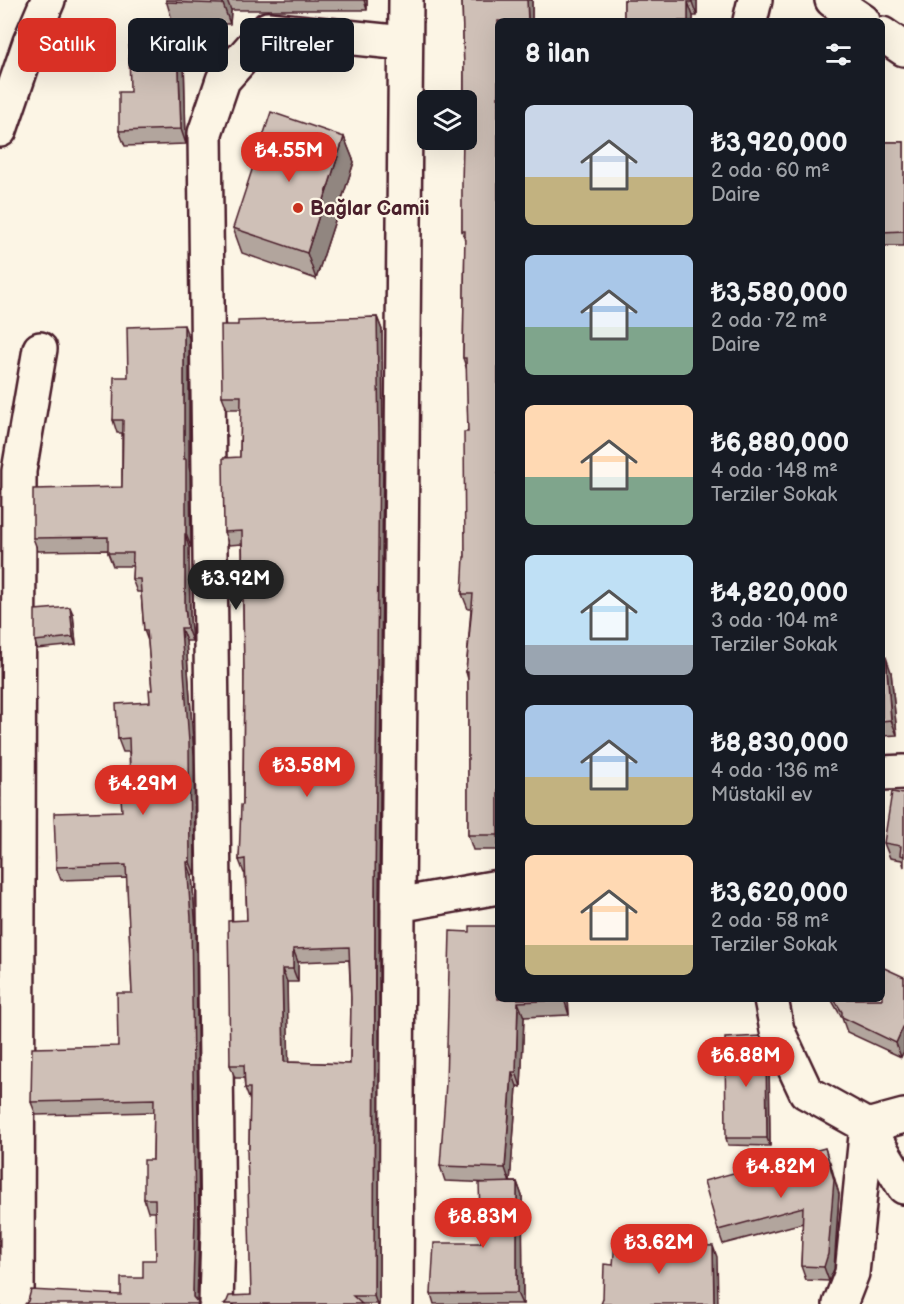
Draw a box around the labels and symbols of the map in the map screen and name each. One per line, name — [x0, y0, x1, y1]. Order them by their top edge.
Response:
pin: ₺4.55M — [240, 132, 338, 183]
place label: Bağlar Camii — [310, 197, 429, 221]
marker: Bağlar Camii — [291, 201, 305, 215]
pin: ₺3.92M — [187, 560, 285, 611]
pin: ₺3.58M — [258, 747, 356, 798]
pin: ₺4.29M — [94, 765, 192, 816]
pin: ₺6.88M — [697, 1037, 795, 1088]
pin: ₺4.82M — [732, 1148, 830, 1199]
pin: ₺8.83M — [434, 1198, 532, 1249]
pin: ₺3.62M — [610, 1224, 708, 1275]

